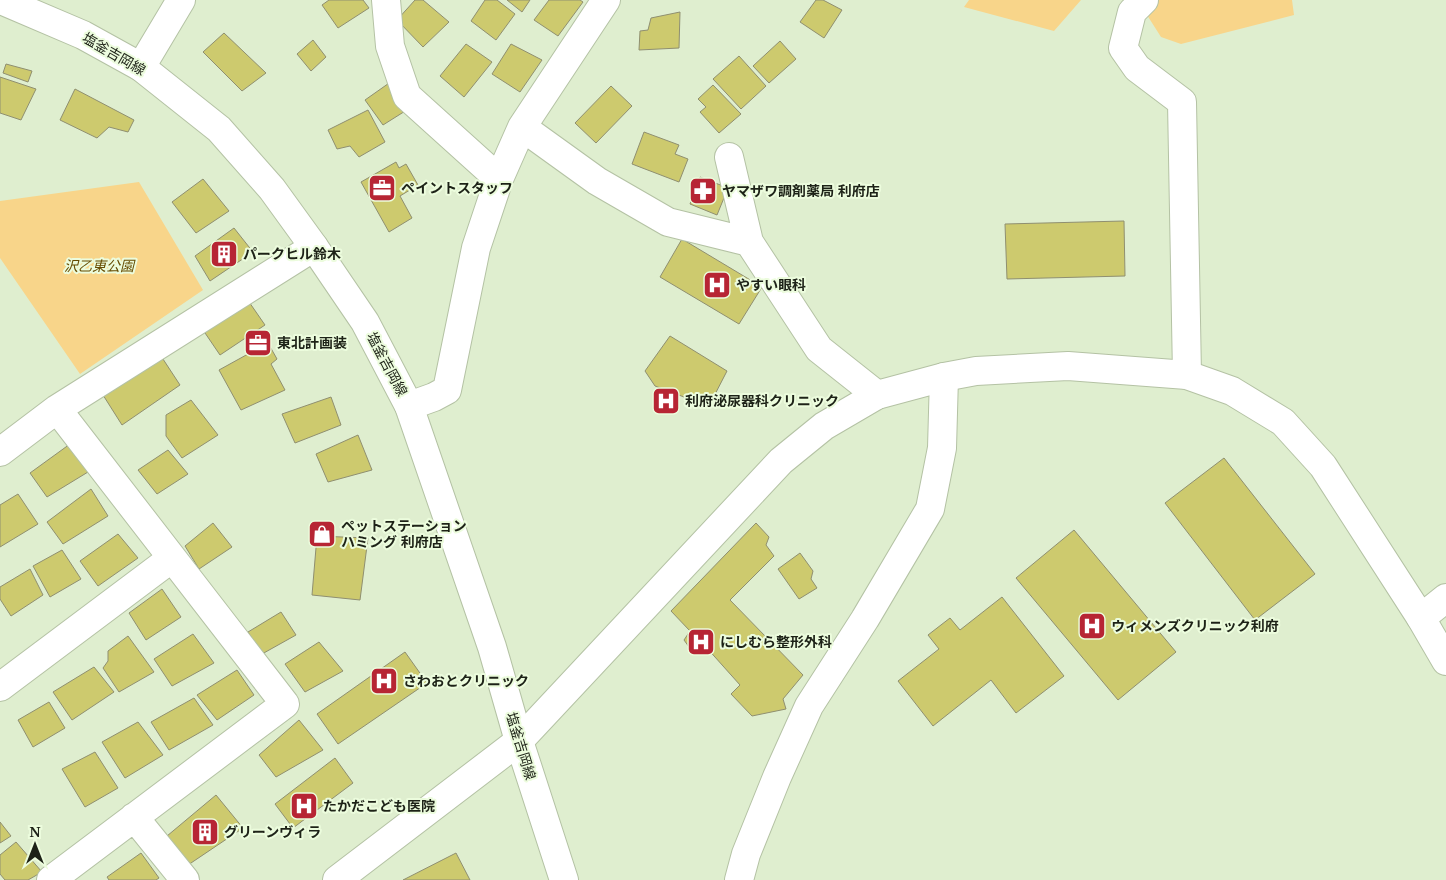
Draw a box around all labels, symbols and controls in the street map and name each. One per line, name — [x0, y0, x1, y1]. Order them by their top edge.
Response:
street label: 塩釜吉岡線 — [79, 28, 149, 79]
office icon: ペイントスタッフ — [367, 173, 397, 203]
pharmacy icon: ヤマザワ調剤薬局 利府店 — [688, 176, 718, 206]
place label: ペイントスタッフ — [401, 178, 513, 197]
place label: ヤマザワ調剤薬局 利府店 — [722, 181, 880, 200]
building icon: パークヒル鈴木 — [209, 239, 239, 269]
place label: パークヒル鈴木 — [243, 244, 341, 263]
park label: 沢乙東公園 — [64, 256, 136, 275]
hospital icon: やすい眼科 — [702, 270, 732, 300]
place label: やすい眼科 — [736, 275, 806, 294]
office icon: 東北計画装 — [243, 328, 273, 358]
street label: 塩釜吉岡線 — [363, 328, 412, 399]
place label: 東北計画装 — [277, 333, 347, 352]
hospital icon: 利府泌尿器科クリニック — [651, 386, 681, 416]
place label: 利府泌尿器科クリニック — [685, 391, 839, 410]
place label: ペットステーション ハミング 利府店 — [341, 516, 467, 551]
shop icon: ペットステーション ハミング 利府店 — [307, 519, 337, 549]
hospital icon: ウィメンズクリニック利府 — [1077, 611, 1107, 641]
place label: ウィメンズクリニック利府 — [1111, 616, 1279, 635]
hospital icon: にしむら整形外科 — [686, 627, 716, 657]
place label: にしむら整形外科 — [720, 632, 832, 651]
hospital icon: さわおとクリニック — [369, 666, 399, 696]
place label: さわおとクリニック — [403, 671, 529, 690]
street label: 塩釜吉岡線 — [502, 710, 541, 782]
hospital icon: たかだこども医院 — [289, 791, 319, 821]
place label: たかだこども医院 — [323, 796, 435, 815]
building icon: グリーンヴィラ — [190, 817, 220, 847]
north arrow — [10, 820, 60, 870]
text: N — [29, 822, 41, 841]
place label: グリーンヴィラ — [224, 822, 321, 841]

